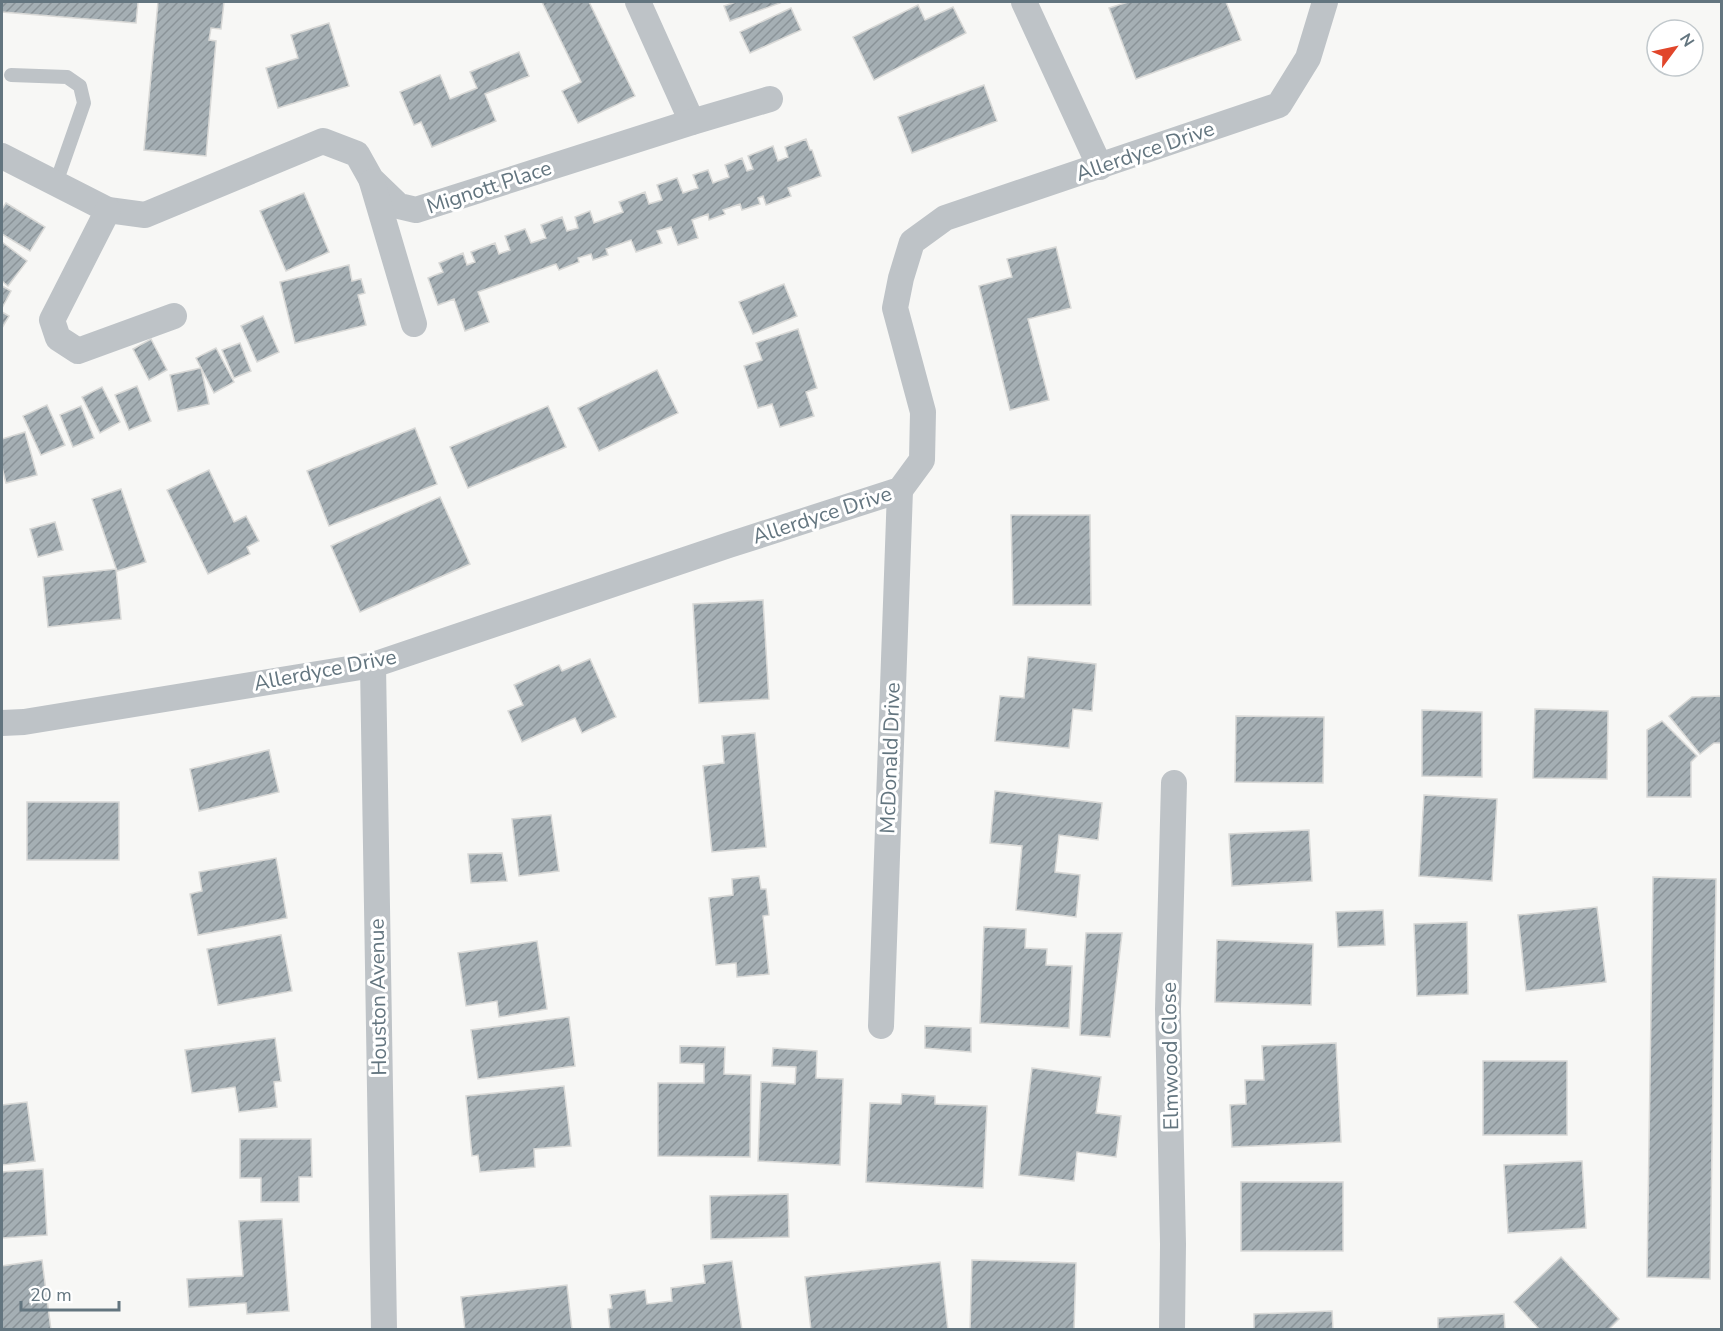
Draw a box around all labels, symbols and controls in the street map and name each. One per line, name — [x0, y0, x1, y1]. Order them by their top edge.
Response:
north arrow — [1645, 18, 1705, 78]
text: N — [1674, 29, 1699, 51]
street label: Allerdyce Drive — [1072, 114, 1218, 188]
street label: Mignott Place — [423, 154, 555, 220]
street label: Allerdyce Drive — [749, 479, 895, 551]
street label: Allerdyce Drive — [251, 642, 399, 698]
street label: McDonald Drive — [873, 682, 907, 834]
street label: Houston Avenue — [363, 918, 393, 1076]
street label: Elmwood Close — [1155, 982, 1185, 1130]
scale bar — [21, 1274, 118, 1312]
text: 20 m — [30, 1283, 72, 1307]

